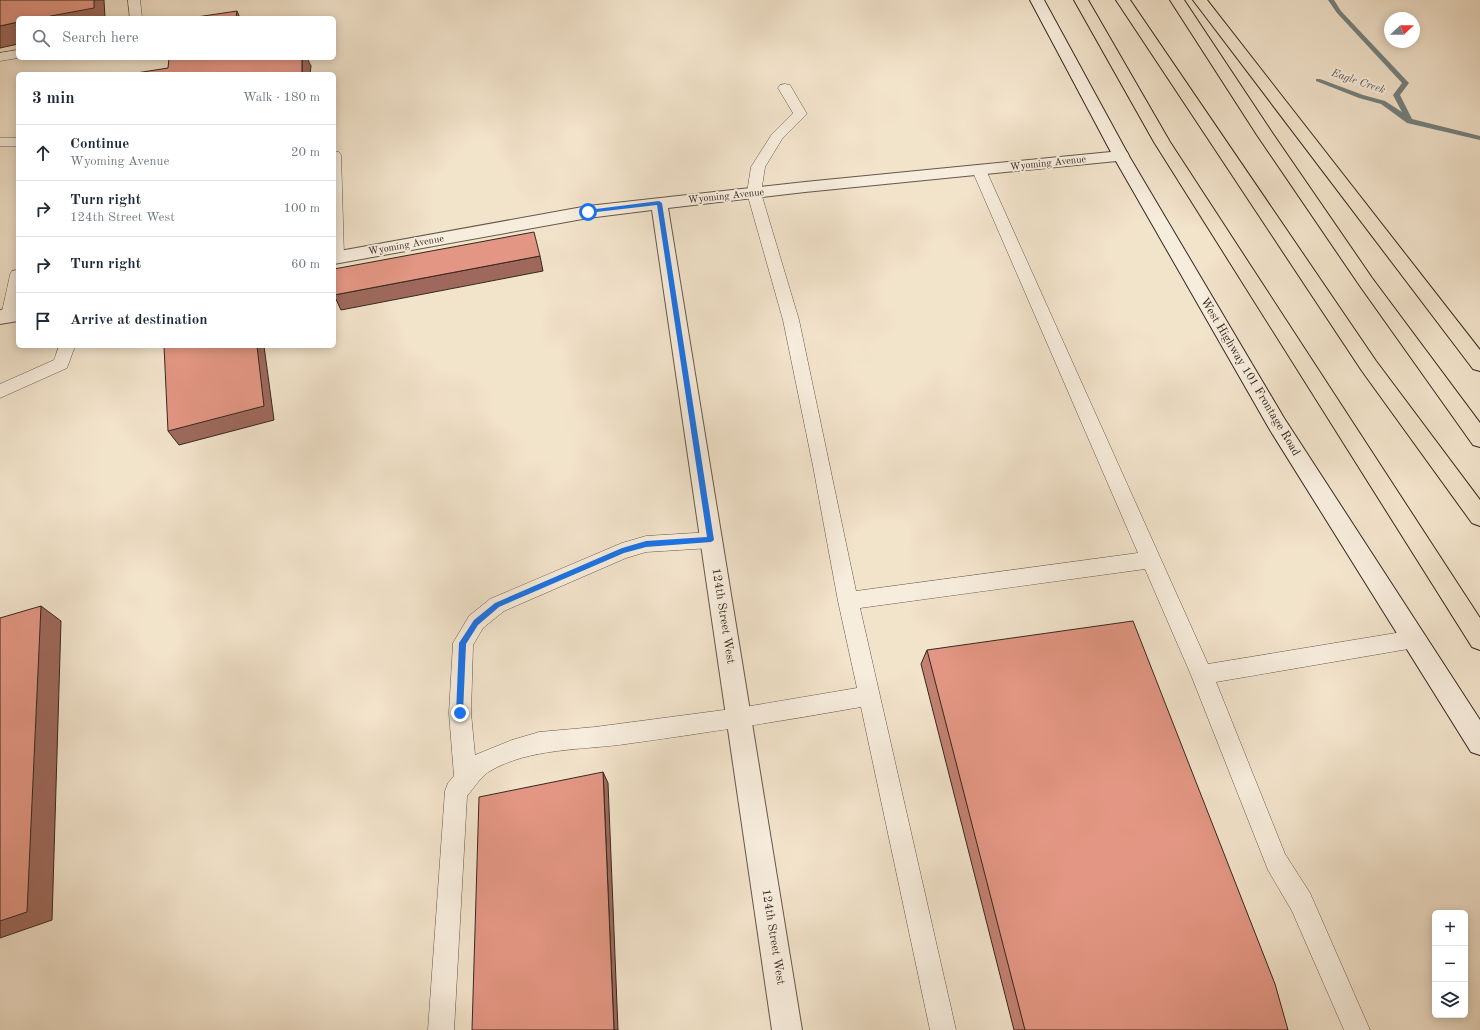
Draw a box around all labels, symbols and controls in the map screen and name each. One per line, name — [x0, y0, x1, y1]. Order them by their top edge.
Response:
north arrow — [1384, 12, 1420, 48]
search box — [16, 16, 336, 60]
icon: search — [30, 27, 52, 49]
text: Search here — [62, 31, 139, 46]
water label: Eagle Creek — [1329, 67, 1387, 97]
text: 3 min — [32, 90, 75, 107]
text: Walk · 180 m — [243, 91, 320, 104]
text: Continue — [70, 137, 129, 152]
icon: ahead — [32, 142, 54, 164]
text: 20 m — [291, 146, 320, 159]
street label: Wyoming Avenue — [1009, 154, 1087, 172]
text: Wyoming Avenue — [70, 155, 169, 168]
street label: Wyoming Avenue — [687, 187, 765, 205]
text: Turn right — [70, 193, 141, 208]
icon: right — [32, 198, 54, 220]
text: 100 m — [283, 202, 320, 215]
route start — [579, 203, 597, 221]
text: 124th Street West — [70, 211, 175, 224]
street label: Wyoming Avenue — [367, 233, 445, 257]
icon: right — [32, 254, 54, 276]
text: Turn right — [70, 257, 141, 272]
text: 60 m — [291, 258, 320, 271]
street label: West Highway 101 Frontage Road — [1198, 296, 1302, 458]
icon: arrive — [32, 310, 54, 332]
text: Arrive at destination — [70, 313, 208, 328]
street label: 124th Street West — [710, 567, 736, 665]
route end — [451, 704, 469, 722]
street label: 124th Street West — [760, 888, 786, 986]
map controls — [1432, 910, 1468, 1018]
button: + — [1432, 910, 1468, 946]
button: − — [1432, 946, 1468, 982]
button: layers — [1432, 982, 1468, 1018]

